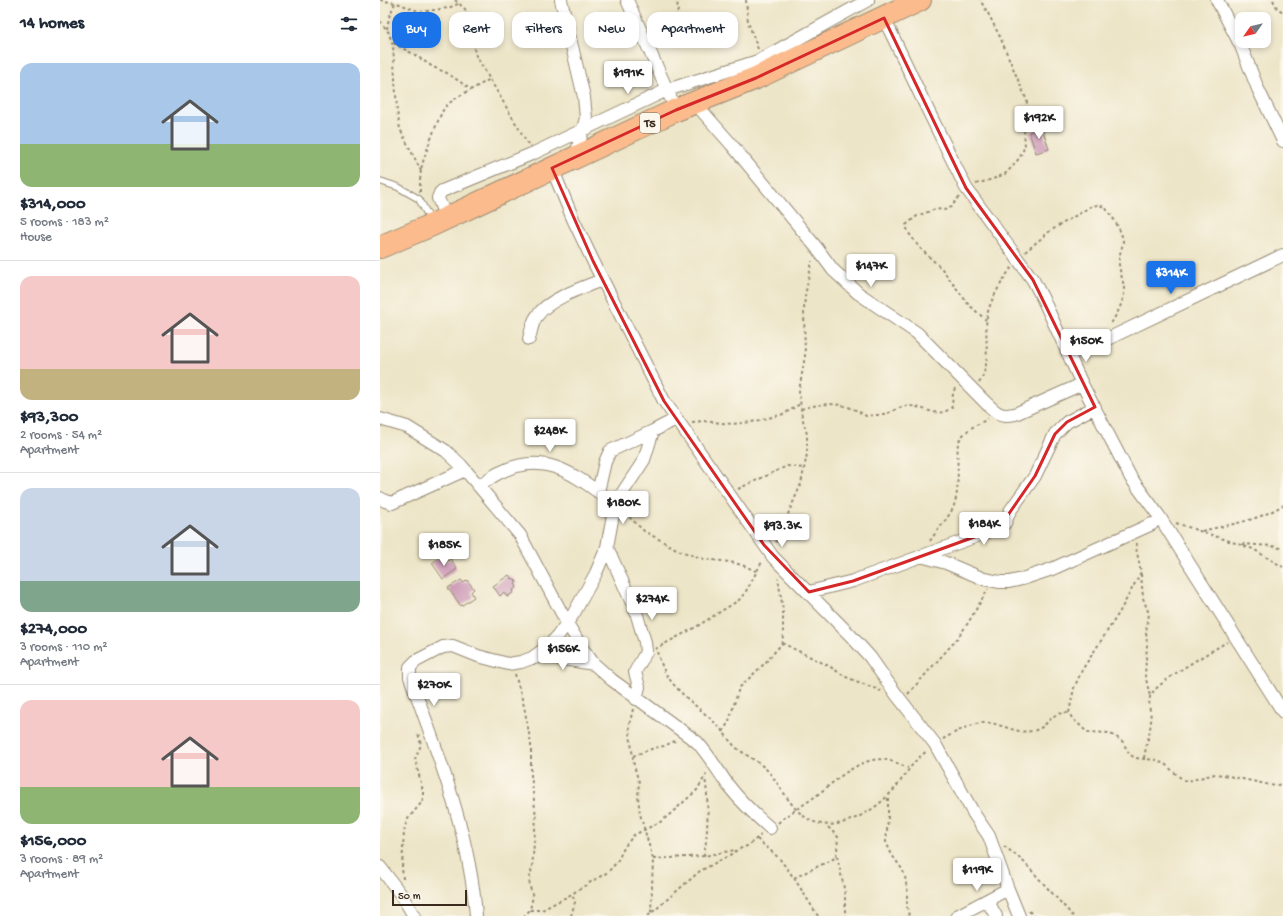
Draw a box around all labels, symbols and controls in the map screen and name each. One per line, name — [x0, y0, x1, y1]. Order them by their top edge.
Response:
chip: Buy — [392, 12, 441, 48]
chip: Rent — [449, 12, 504, 48]
chip: Filters — [512, 12, 576, 48]
chip: New — [584, 12, 639, 48]
chip: Apartment — [647, 12, 738, 48]
north arrow — [1235, 12, 1271, 48]
map controls — [1235, 12, 1271, 48]
icon: filters — [338, 13, 360, 35]
text: 14 homes — [20, 14, 84, 34]
pin: $191K — [600, 61, 656, 95]
text: $191K — [613, 66, 643, 81]
icon: home — [154, 89, 226, 161]
pin: $192K — [1011, 106, 1067, 140]
text: $192K — [1023, 111, 1055, 126]
road number: T5 — [640, 113, 660, 133]
text: $314,000 — [20, 195, 86, 215]
text: 5 rooms · 183 m² — [20, 215, 109, 230]
text: House — [20, 230, 52, 245]
pin: $147K — [843, 254, 899, 288]
text: $147K — [855, 259, 887, 274]
pin: $314K — [1143, 261, 1199, 295]
text: $314K — [1155, 266, 1187, 281]
icon: home — [154, 302, 226, 374]
pin: $150K — [1058, 329, 1114, 363]
text: $150K — [1070, 334, 1102, 349]
text: $93,300 — [20, 408, 78, 428]
pin: $248K — [522, 419, 578, 453]
text: $248K — [534, 424, 566, 439]
text: 2 rooms · 54 m² — [20, 428, 102, 443]
text: Apartment — [20, 443, 79, 458]
pin: $180K — [595, 491, 651, 525]
text: $180K — [607, 496, 639, 511]
pin: $184K — [956, 512, 1012, 546]
icon: home — [154, 514, 226, 586]
pin: $93.3K — [749, 514, 815, 548]
text: $184K — [968, 517, 1000, 532]
text: $93.3K — [763, 519, 801, 534]
pin: $185K — [416, 533, 472, 567]
text: $185K — [428, 538, 460, 553]
pin: $274K — [624, 587, 680, 621]
text: $274K — [636, 592, 668, 607]
text: $274,000 — [20, 620, 87, 640]
pin: $156K — [535, 637, 591, 671]
text: 3 rooms · 110 m² — [20, 640, 108, 655]
text: $156K — [547, 642, 579, 657]
text: Apartment — [20, 655, 79, 670]
pin: $270K — [406, 673, 462, 707]
text: $270K — [417, 678, 451, 693]
icon: home — [154, 726, 226, 798]
text: $156,000 — [20, 832, 86, 852]
text: 3 rooms · 89 m² — [20, 852, 103, 867]
pin: $119K — [949, 858, 1005, 892]
text: $119K — [962, 863, 992, 878]
text: Apartment — [20, 867, 79, 882]
scale bar — [392, 888, 467, 907]
text: 50 m — [398, 891, 420, 903]

